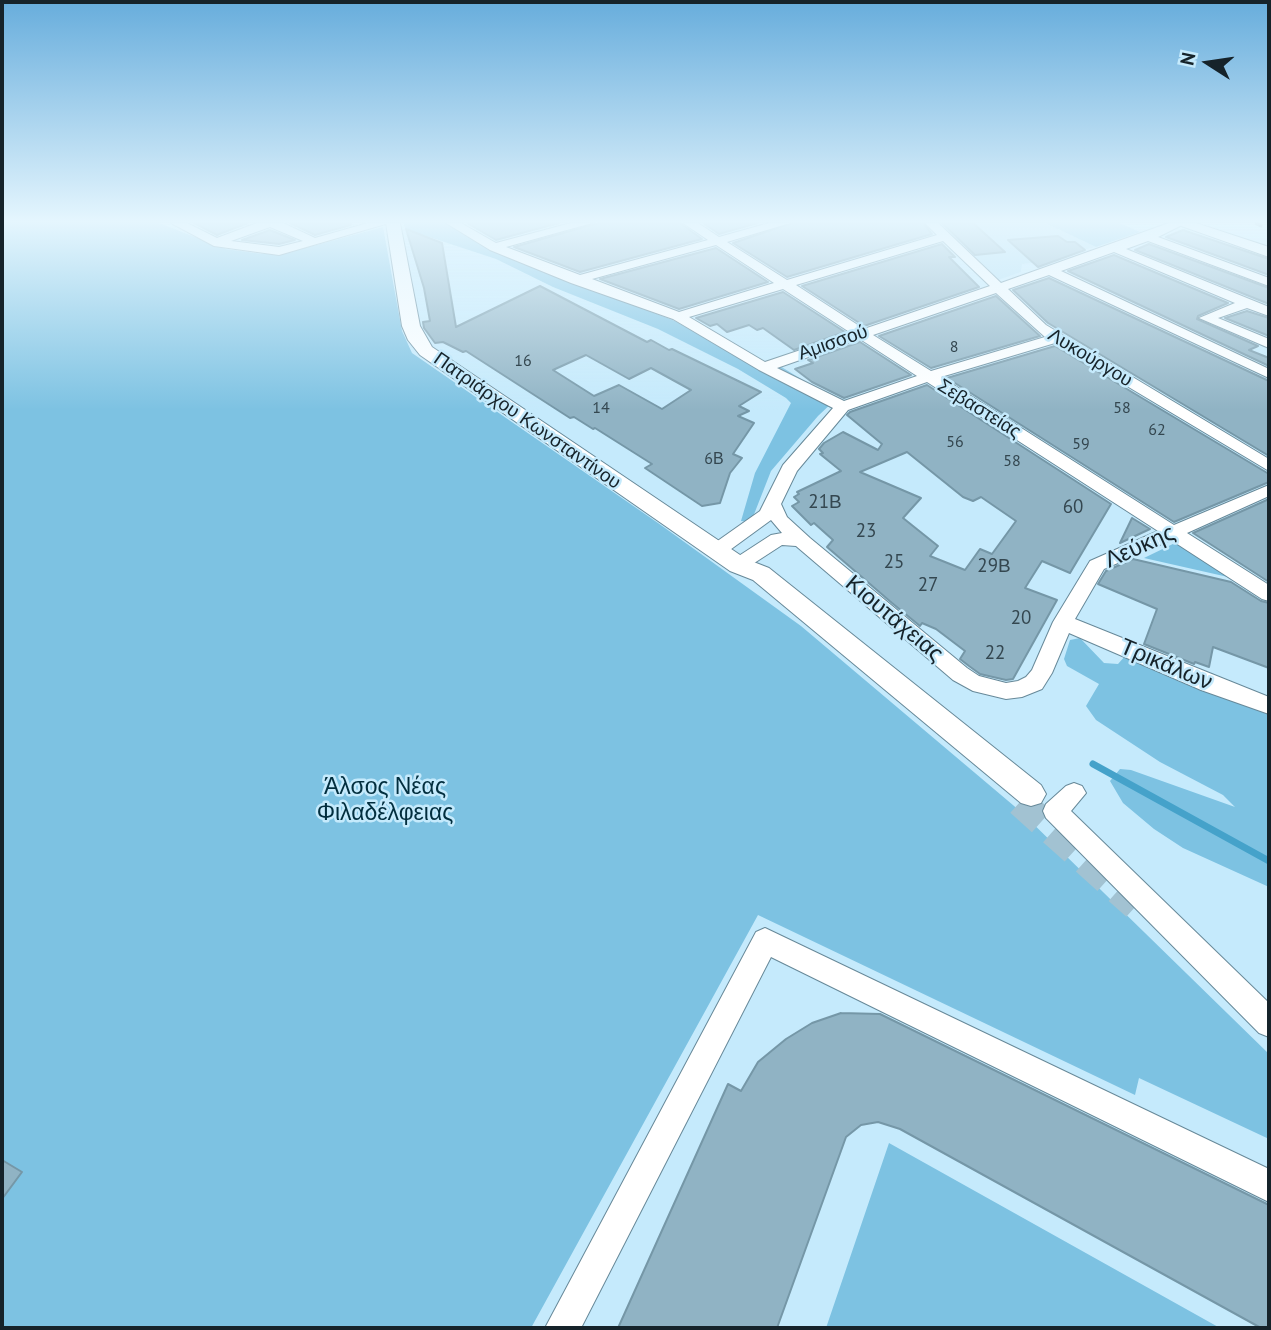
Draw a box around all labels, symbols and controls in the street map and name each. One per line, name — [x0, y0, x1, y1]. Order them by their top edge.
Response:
north arrow — [1173, 28, 1243, 98]
text: N — [1174, 50, 1200, 67]
street label: Αμισσού — [795, 321, 871, 365]
street label: Λυκούργου — [1044, 324, 1136, 392]
house number: 8 — [950, 337, 958, 357]
street label: Πατριάρχου Κωνσταντίνου — [429, 348, 625, 494]
house number: 16 — [514, 351, 532, 371]
street label: Σεβαστείας — [933, 374, 1025, 444]
house number: 14 — [592, 398, 610, 418]
house number: 58 — [1113, 398, 1131, 418]
house number: 62 — [1148, 420, 1166, 440]
house number: 56 — [946, 432, 964, 452]
house number: 59 — [1072, 434, 1090, 454]
house number: 6Β — [704, 449, 724, 469]
house number: 58 — [1003, 451, 1021, 471]
house number: 21Β — [808, 492, 842, 514]
house number: 60 — [1063, 497, 1083, 519]
street label: Λεύκης — [1101, 519, 1179, 575]
house number: 23 — [856, 521, 876, 543]
house number: 25 — [884, 552, 904, 574]
house number: 29Β — [977, 556, 1011, 578]
street label: Κιουτάχειας — [839, 570, 949, 668]
house number: 27 — [918, 575, 938, 597]
house number: 20 — [1011, 608, 1031, 630]
street label: Τρικάλων — [1116, 633, 1216, 697]
house number: 22 — [985, 643, 1005, 665]
park label: Άλσος Νέας Φιλαδέλφειας — [317, 773, 453, 827]

